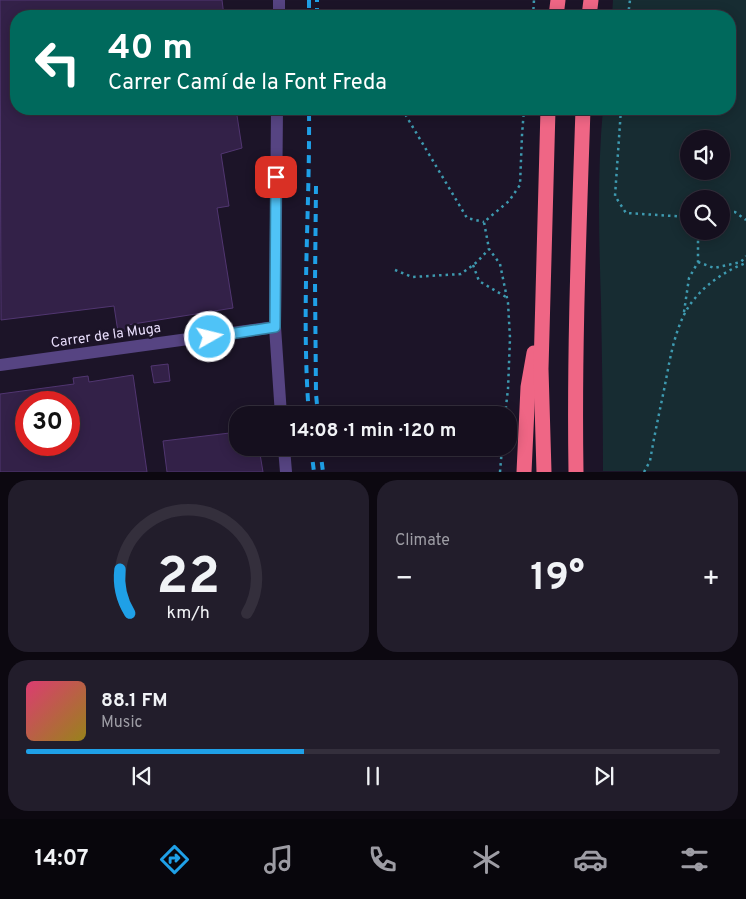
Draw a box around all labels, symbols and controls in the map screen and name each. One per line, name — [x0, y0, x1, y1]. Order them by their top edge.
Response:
text: 40 m — [108, 27, 193, 71]
icon: left — [25, 30, 90, 95]
text: Carrer Camí de la Font Freda — [108, 70, 387, 97]
map controls — [680, 130, 730, 240]
button: sound — [680, 130, 730, 180]
pin — [255, 156, 297, 198]
icon: arrive — [262, 163, 290, 191]
button: search — [680, 190, 730, 240]
position arrow — [183, 310, 235, 362]
street label: Carrer de la Muga — [50, 320, 162, 352]
speed limit sign: 30 — [15, 391, 80, 456]
text: 14:08 · 1 min · 120 m — [290, 419, 456, 443]
text: Climate — [395, 531, 450, 551]
text: 22 — [157, 546, 220, 612]
text: 19° — [530, 555, 585, 604]
text: − — [395, 562, 413, 598]
text: + — [702, 562, 720, 598]
text: km/h — [167, 602, 210, 625]
text: 88.1 FM — [101, 689, 168, 713]
text: Music — [101, 713, 142, 733]
icon: previous — [128, 762, 156, 790]
icon: pause — [359, 762, 387, 790]
icon: next — [590, 762, 618, 790]
icon: directions — [157, 842, 192, 877]
icon: music — [261, 842, 296, 877]
icon: phone — [365, 842, 400, 877]
icon: climate — [469, 842, 504, 877]
icon: car — [573, 842, 608, 877]
icon: filters — [677, 842, 712, 877]
text: 14:07 — [34, 846, 89, 873]

